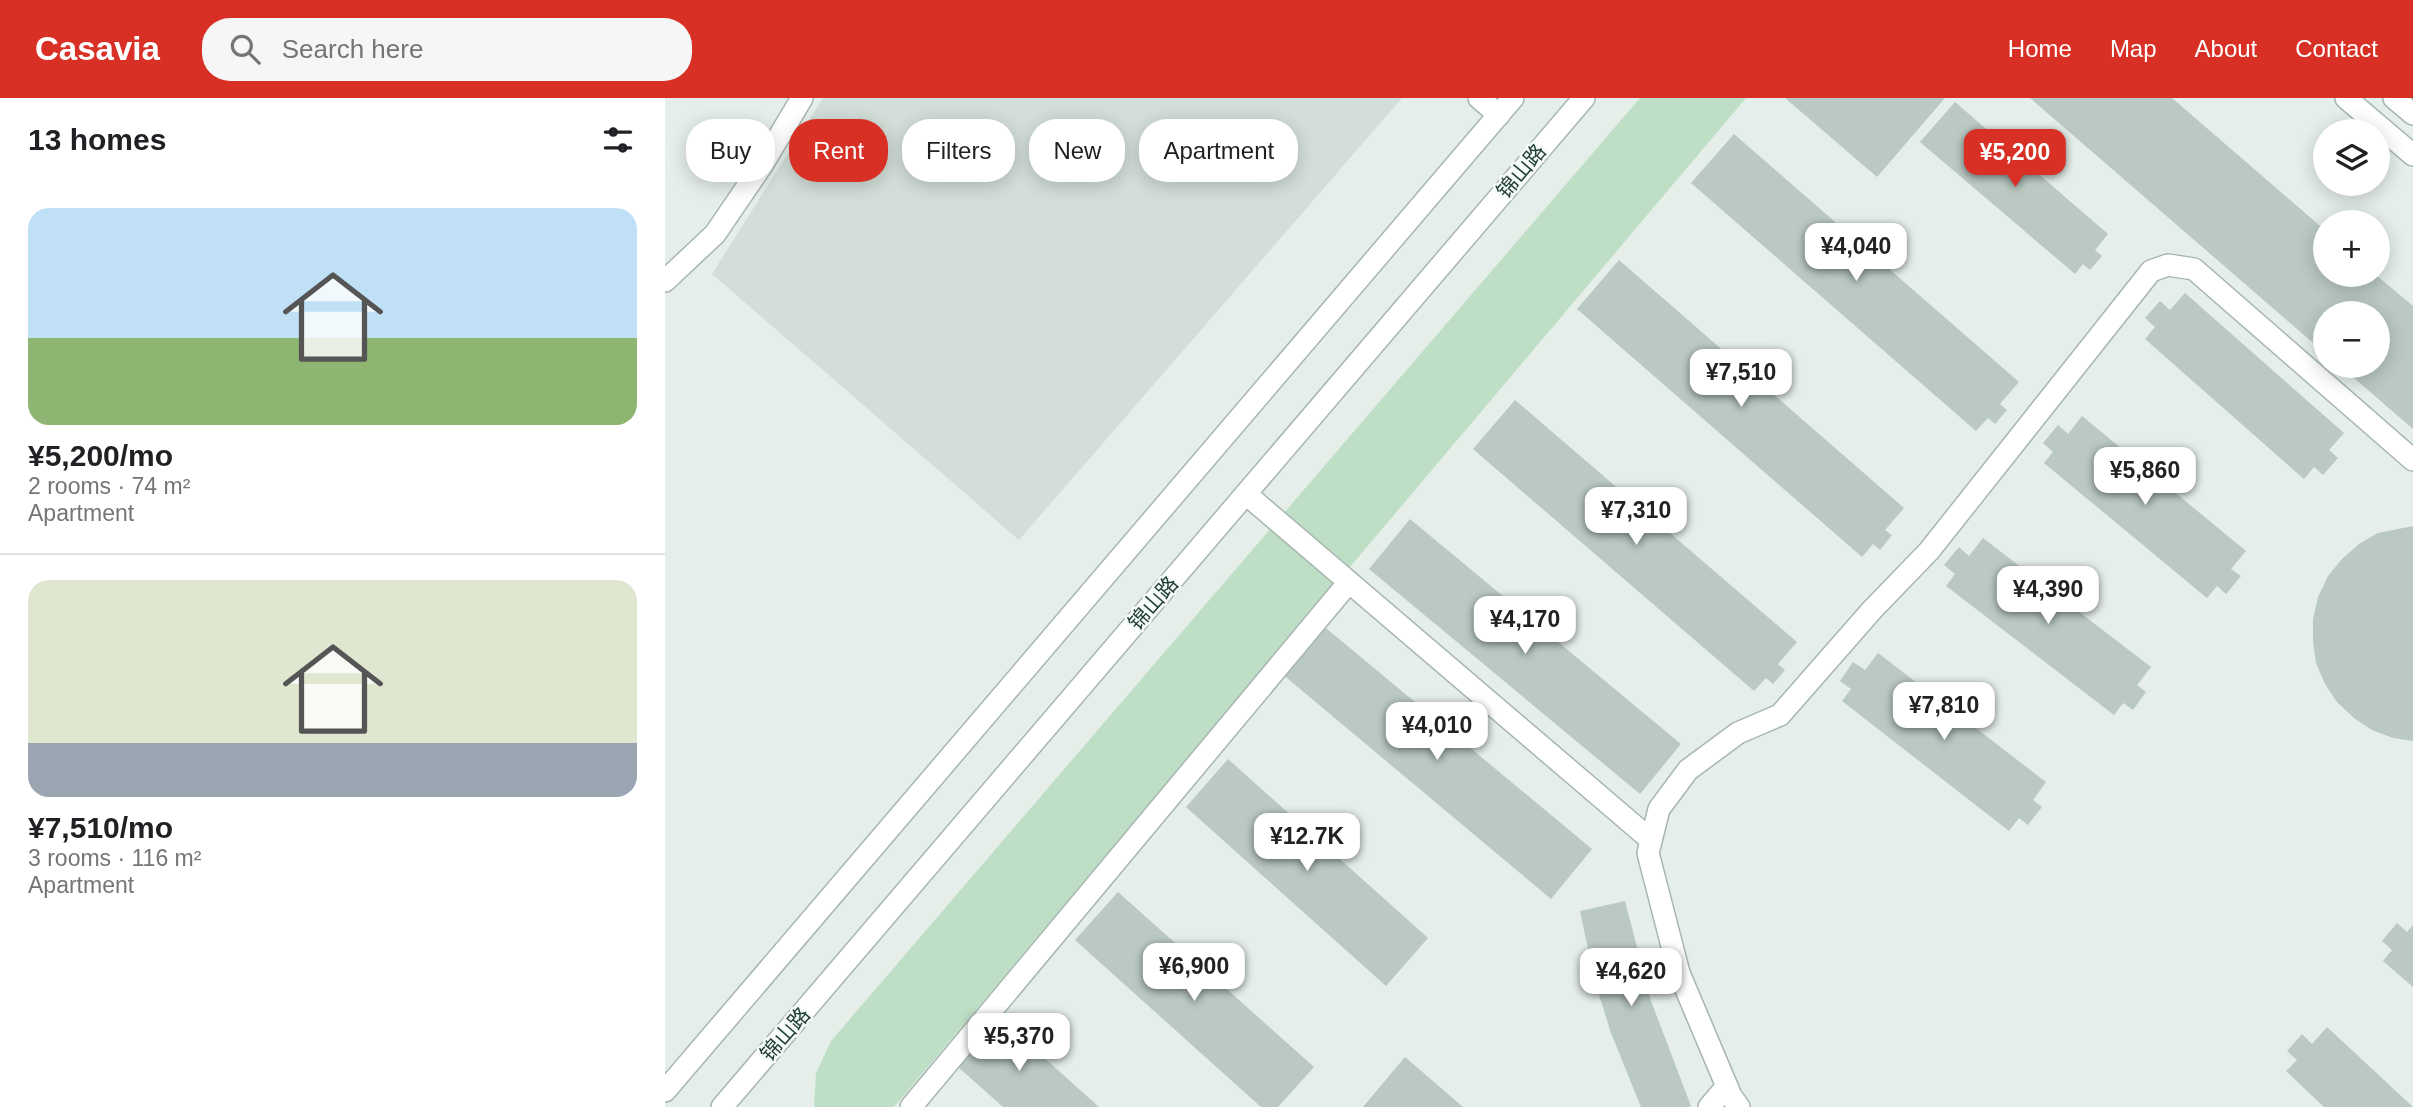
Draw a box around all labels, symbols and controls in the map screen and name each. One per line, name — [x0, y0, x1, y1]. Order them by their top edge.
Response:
search box — [202, 18, 692, 81]
text: Casavia — [35, 30, 160, 67]
icon: search — [226, 30, 264, 68]
text: Search here — [282, 34, 423, 64]
text: Home — [2008, 35, 2072, 62]
text: Map — [2110, 35, 2157, 62]
text: About — [2195, 35, 2257, 62]
text: Contact — [2295, 35, 2378, 62]
chip: Buy — [686, 119, 775, 182]
chip: Rent — [789, 119, 888, 182]
chip: Filters — [902, 119, 1015, 182]
chip: New — [1029, 119, 1125, 182]
chip: Apartment — [1139, 119, 1298, 182]
map controls — [2313, 119, 2390, 378]
button: layers — [2313, 119, 2390, 196]
icon: filters — [599, 121, 637, 159]
text: 13 homes — [28, 123, 166, 156]
pin: ¥5,200 — [1958, 130, 2072, 189]
street label: 锦山路 — [1492, 139, 1550, 203]
text: ¥5,200 — [1980, 139, 2050, 165]
button: + — [2313, 210, 2390, 287]
pin: ¥4,040 — [1799, 223, 1913, 283]
text: ¥4,040 — [1821, 233, 1891, 259]
icon: home — [270, 254, 396, 380]
button: − — [2313, 301, 2390, 378]
pin: ¥7,510 — [1684, 350, 1798, 409]
text: ¥7,510 — [1706, 359, 1776, 385]
text: ¥5,200/mo — [28, 439, 173, 472]
pin: ¥5,860 — [2088, 448, 2202, 507]
text: ¥5,860 — [2110, 457, 2180, 483]
text: 2 rooms · 74 m² — [28, 473, 190, 499]
pin: ¥7,310 — [1579, 488, 1693, 547]
text: ¥7,310 — [1601, 497, 1671, 523]
text: Apartment — [28, 500, 134, 526]
pin: ¥4,390 — [1991, 566, 2105, 626]
street label: 锦山路 — [1124, 572, 1182, 634]
text: ¥4,390 — [2013, 576, 2083, 602]
pin: ¥4,170 — [1468, 596, 1582, 656]
text: ¥4,170 — [1490, 606, 1560, 632]
icon: home — [270, 626, 396, 752]
pin: ¥7,810 — [1887, 682, 2001, 742]
text: ¥7,810 — [1909, 692, 1979, 718]
pin: ¥4,010 — [1380, 702, 1494, 762]
text: ¥4,010 — [1402, 712, 1472, 738]
text: ¥7,510/mo — [28, 811, 173, 844]
pin: ¥12.7K — [1250, 814, 1364, 873]
text: ¥12.7K — [1270, 823, 1344, 849]
text: 3 rooms · 116 m² — [28, 845, 201, 871]
text: Apartment — [28, 872, 134, 898]
pin: ¥6,900 — [1137, 944, 1251, 1003]
pin: ¥4,620 — [1574, 948, 1688, 1008]
text: ¥6,900 — [1159, 953, 1229, 979]
text: ¥4,620 — [1596, 958, 1666, 984]
street label: 锦山路 — [756, 1003, 814, 1065]
pin: ¥5,370 — [962, 1014, 1076, 1073]
text: ¥5,370 — [984, 1023, 1054, 1049]

